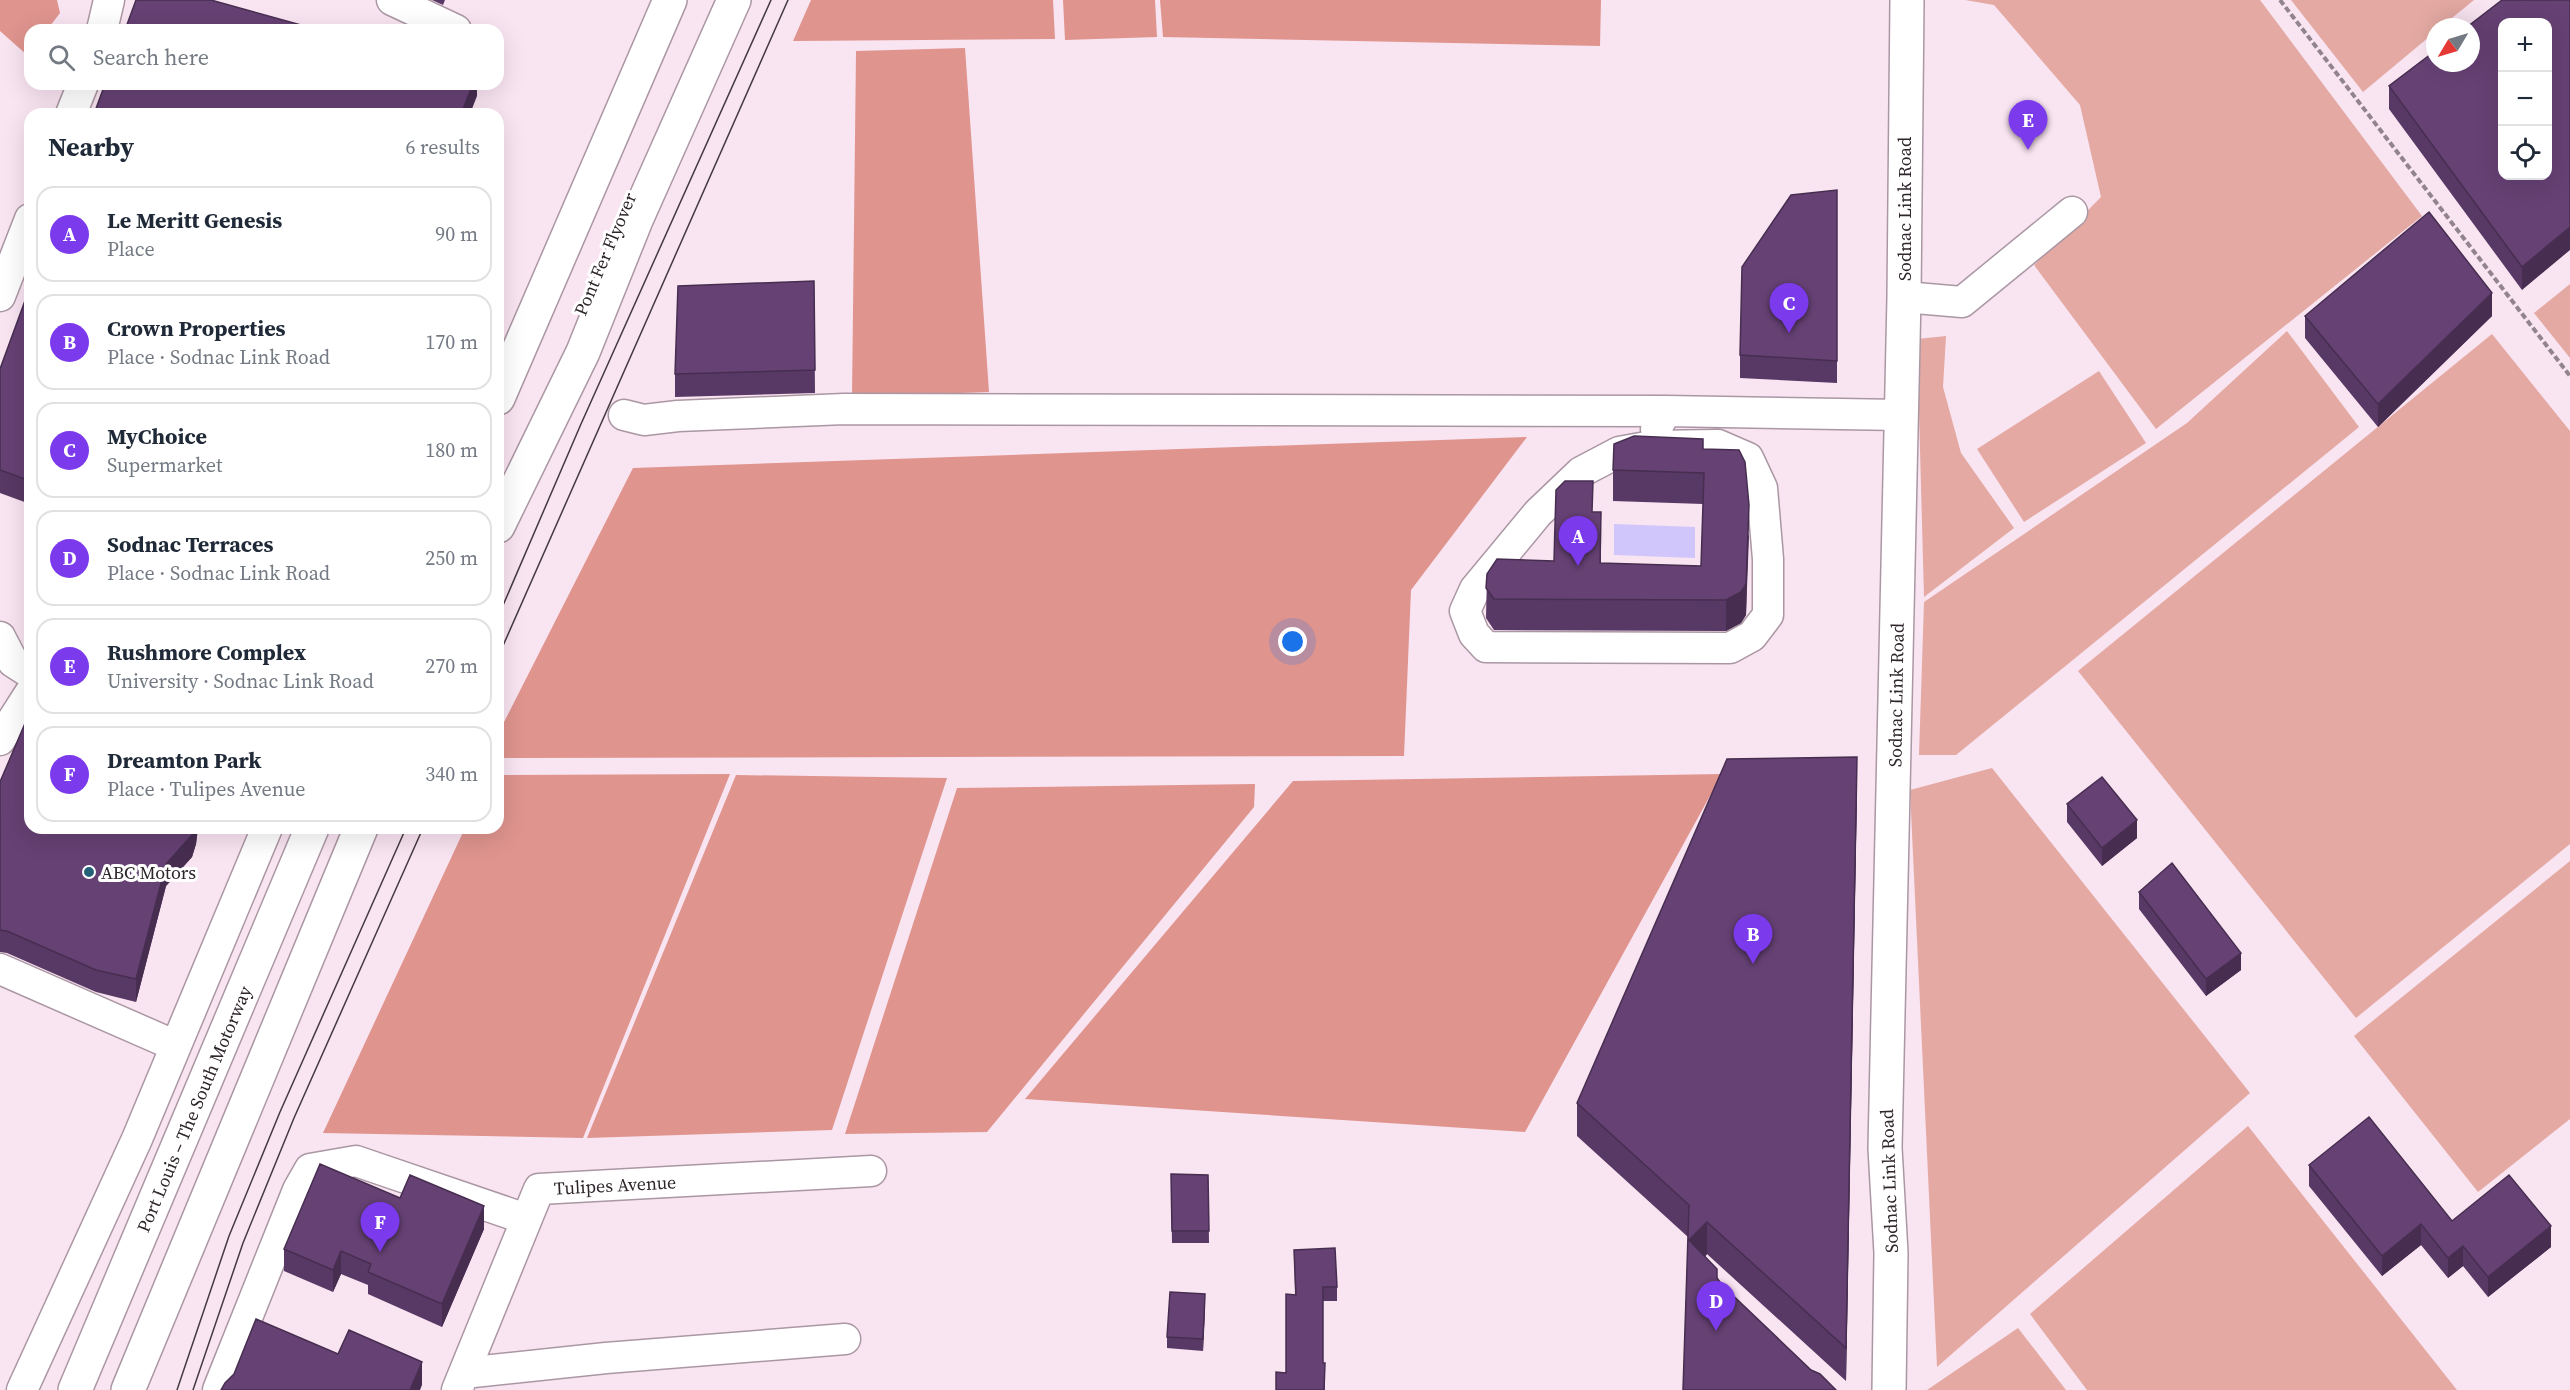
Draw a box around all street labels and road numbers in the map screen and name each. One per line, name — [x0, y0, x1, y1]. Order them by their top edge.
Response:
street label: Sodnac Link Road — [1892, 137, 1917, 281]
street label: Pont Fer Flyover — [568, 188, 642, 319]
street label: Sodnac Link Road — [1882, 623, 1910, 767]
street label: Port Louis – The South Motorway — [131, 981, 258, 1236]
street label: Sodnac Link Road — [1874, 1109, 1904, 1253]
street label: Tulipes Avenue — [553, 1169, 677, 1201]

